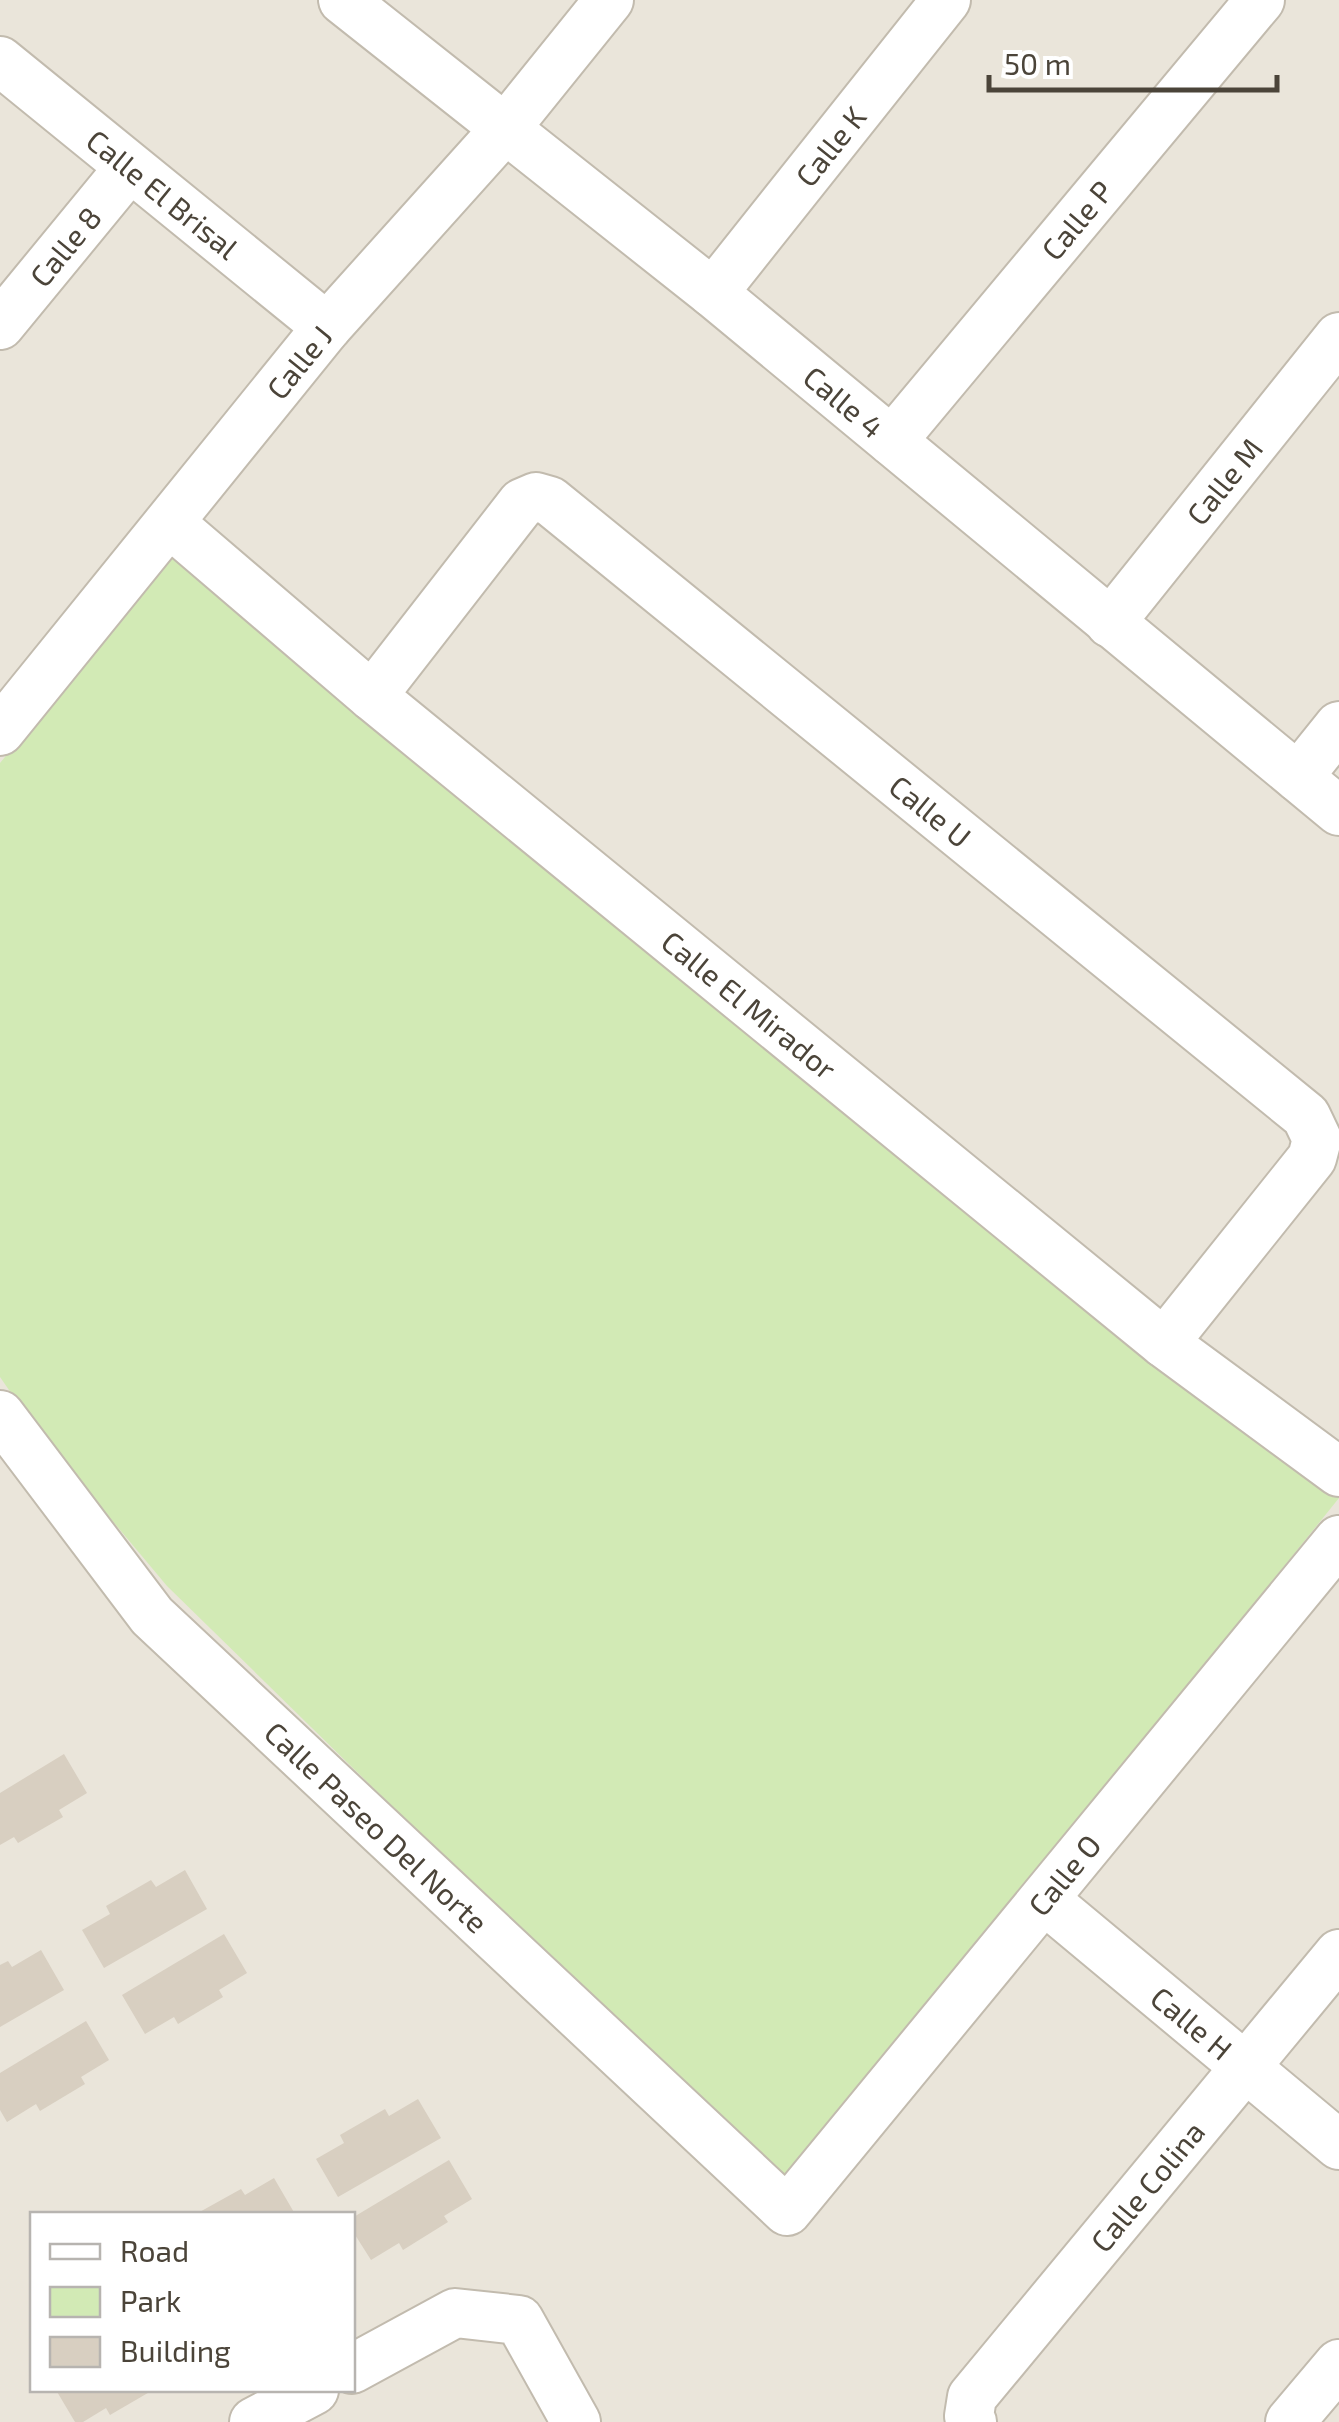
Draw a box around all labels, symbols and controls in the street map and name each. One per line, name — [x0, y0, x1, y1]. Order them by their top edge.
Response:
scale bar — [989, 30, 1276, 92]
text: 50 m — [1004, 45, 1071, 81]
street label: Calle K — [787, 98, 873, 193]
street label: Calle El Brisal — [80, 121, 246, 266]
street label: Calle P — [1033, 173, 1120, 267]
street label: Calle 8 — [21, 199, 108, 293]
street label: Calle J — [258, 318, 339, 406]
street label: Calle 4 — [797, 358, 891, 445]
street label: Calle M — [1178, 430, 1269, 531]
street label: Calle U — [883, 767, 979, 854]
street label: Calle El Mirador — [655, 923, 844, 1086]
street label: Calle Paseo Del Norte — [258, 1714, 496, 1940]
street label: Calle O — [1020, 1827, 1108, 1922]
street label: Calle H — [1144, 1979, 1240, 2067]
street label: Calle Colina — [1082, 2113, 1211, 2259]
legend — [30, 2212, 355, 2392]
text: Road — [120, 2232, 189, 2268]
text: Park — [120, 2282, 181, 2318]
text: Building — [120, 2332, 231, 2368]

